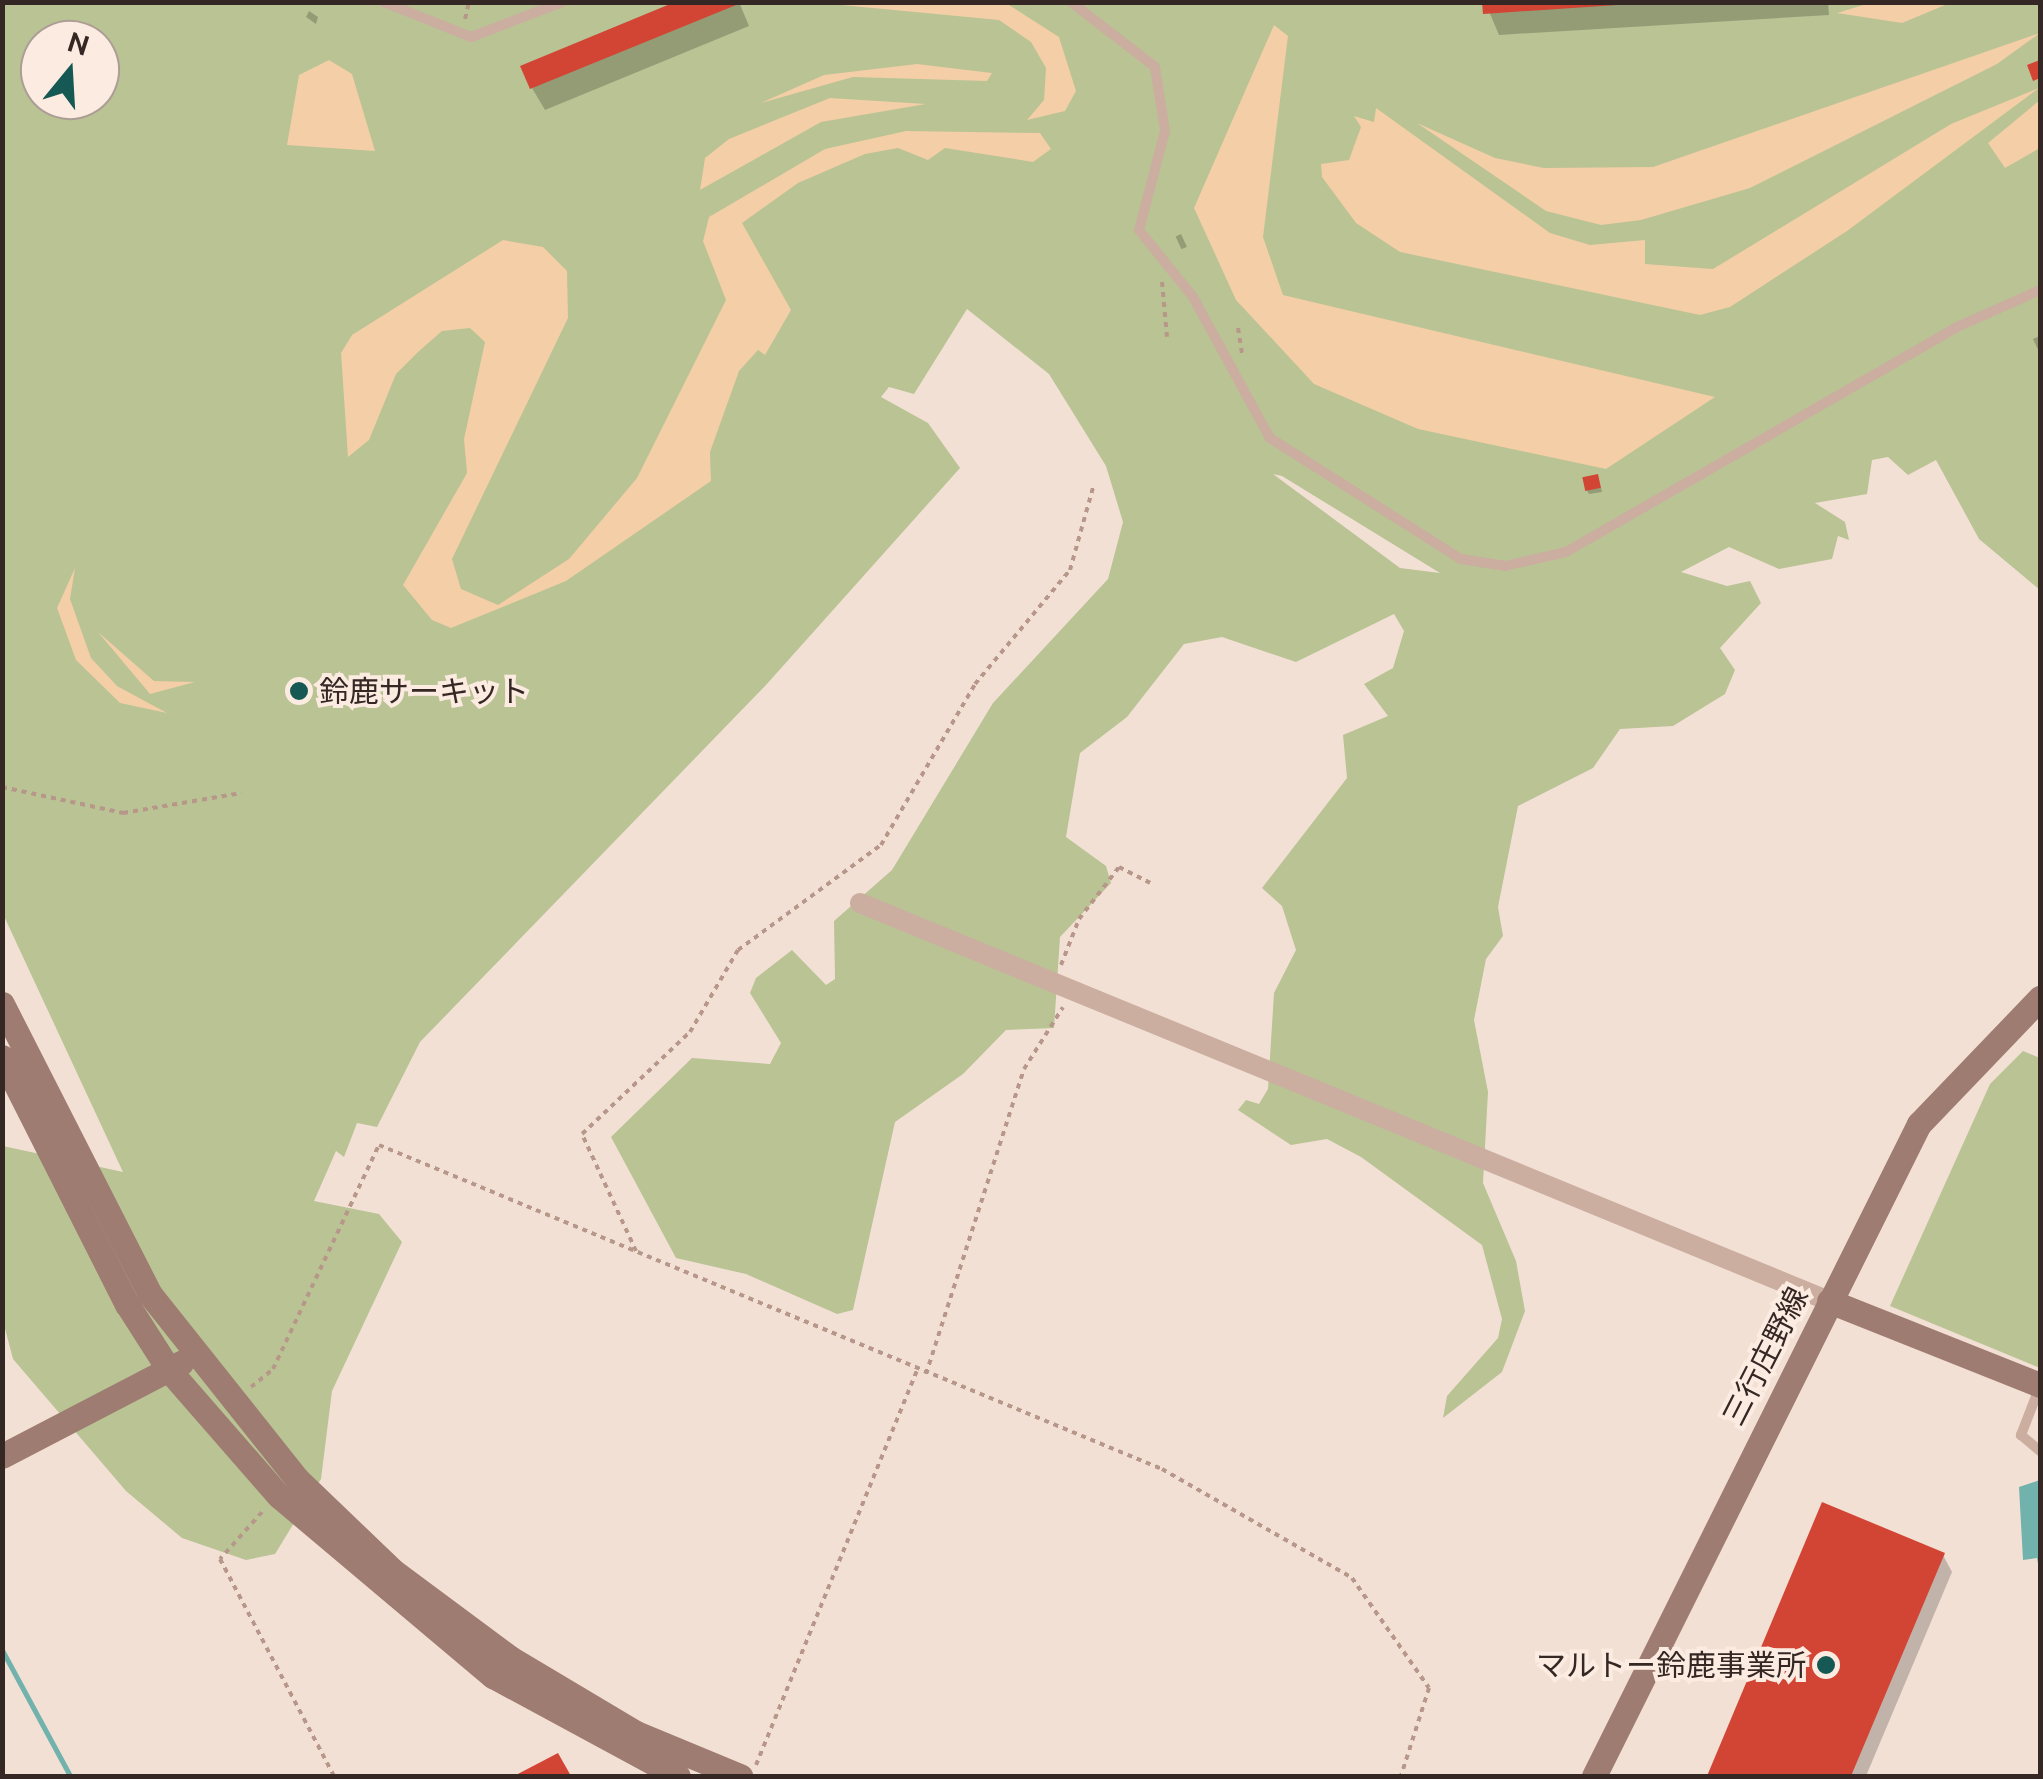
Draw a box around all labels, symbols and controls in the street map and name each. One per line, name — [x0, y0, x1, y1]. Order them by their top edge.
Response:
north arrow — [20, 20, 120, 120]
text: N — [64, 25, 94, 61]
place label: 鈴鹿サーキット — [319, 673, 529, 709]
marker: 鈴鹿サーキット — [288, 680, 310, 702]
street label: 三行庄野線 — [1715, 1281, 1815, 1431]
place label: マルトー鈴鹿事業所 — [1536, 1647, 1806, 1683]
marker: マルトー鈴鹿事業所 — [1815, 1654, 1837, 1676]

